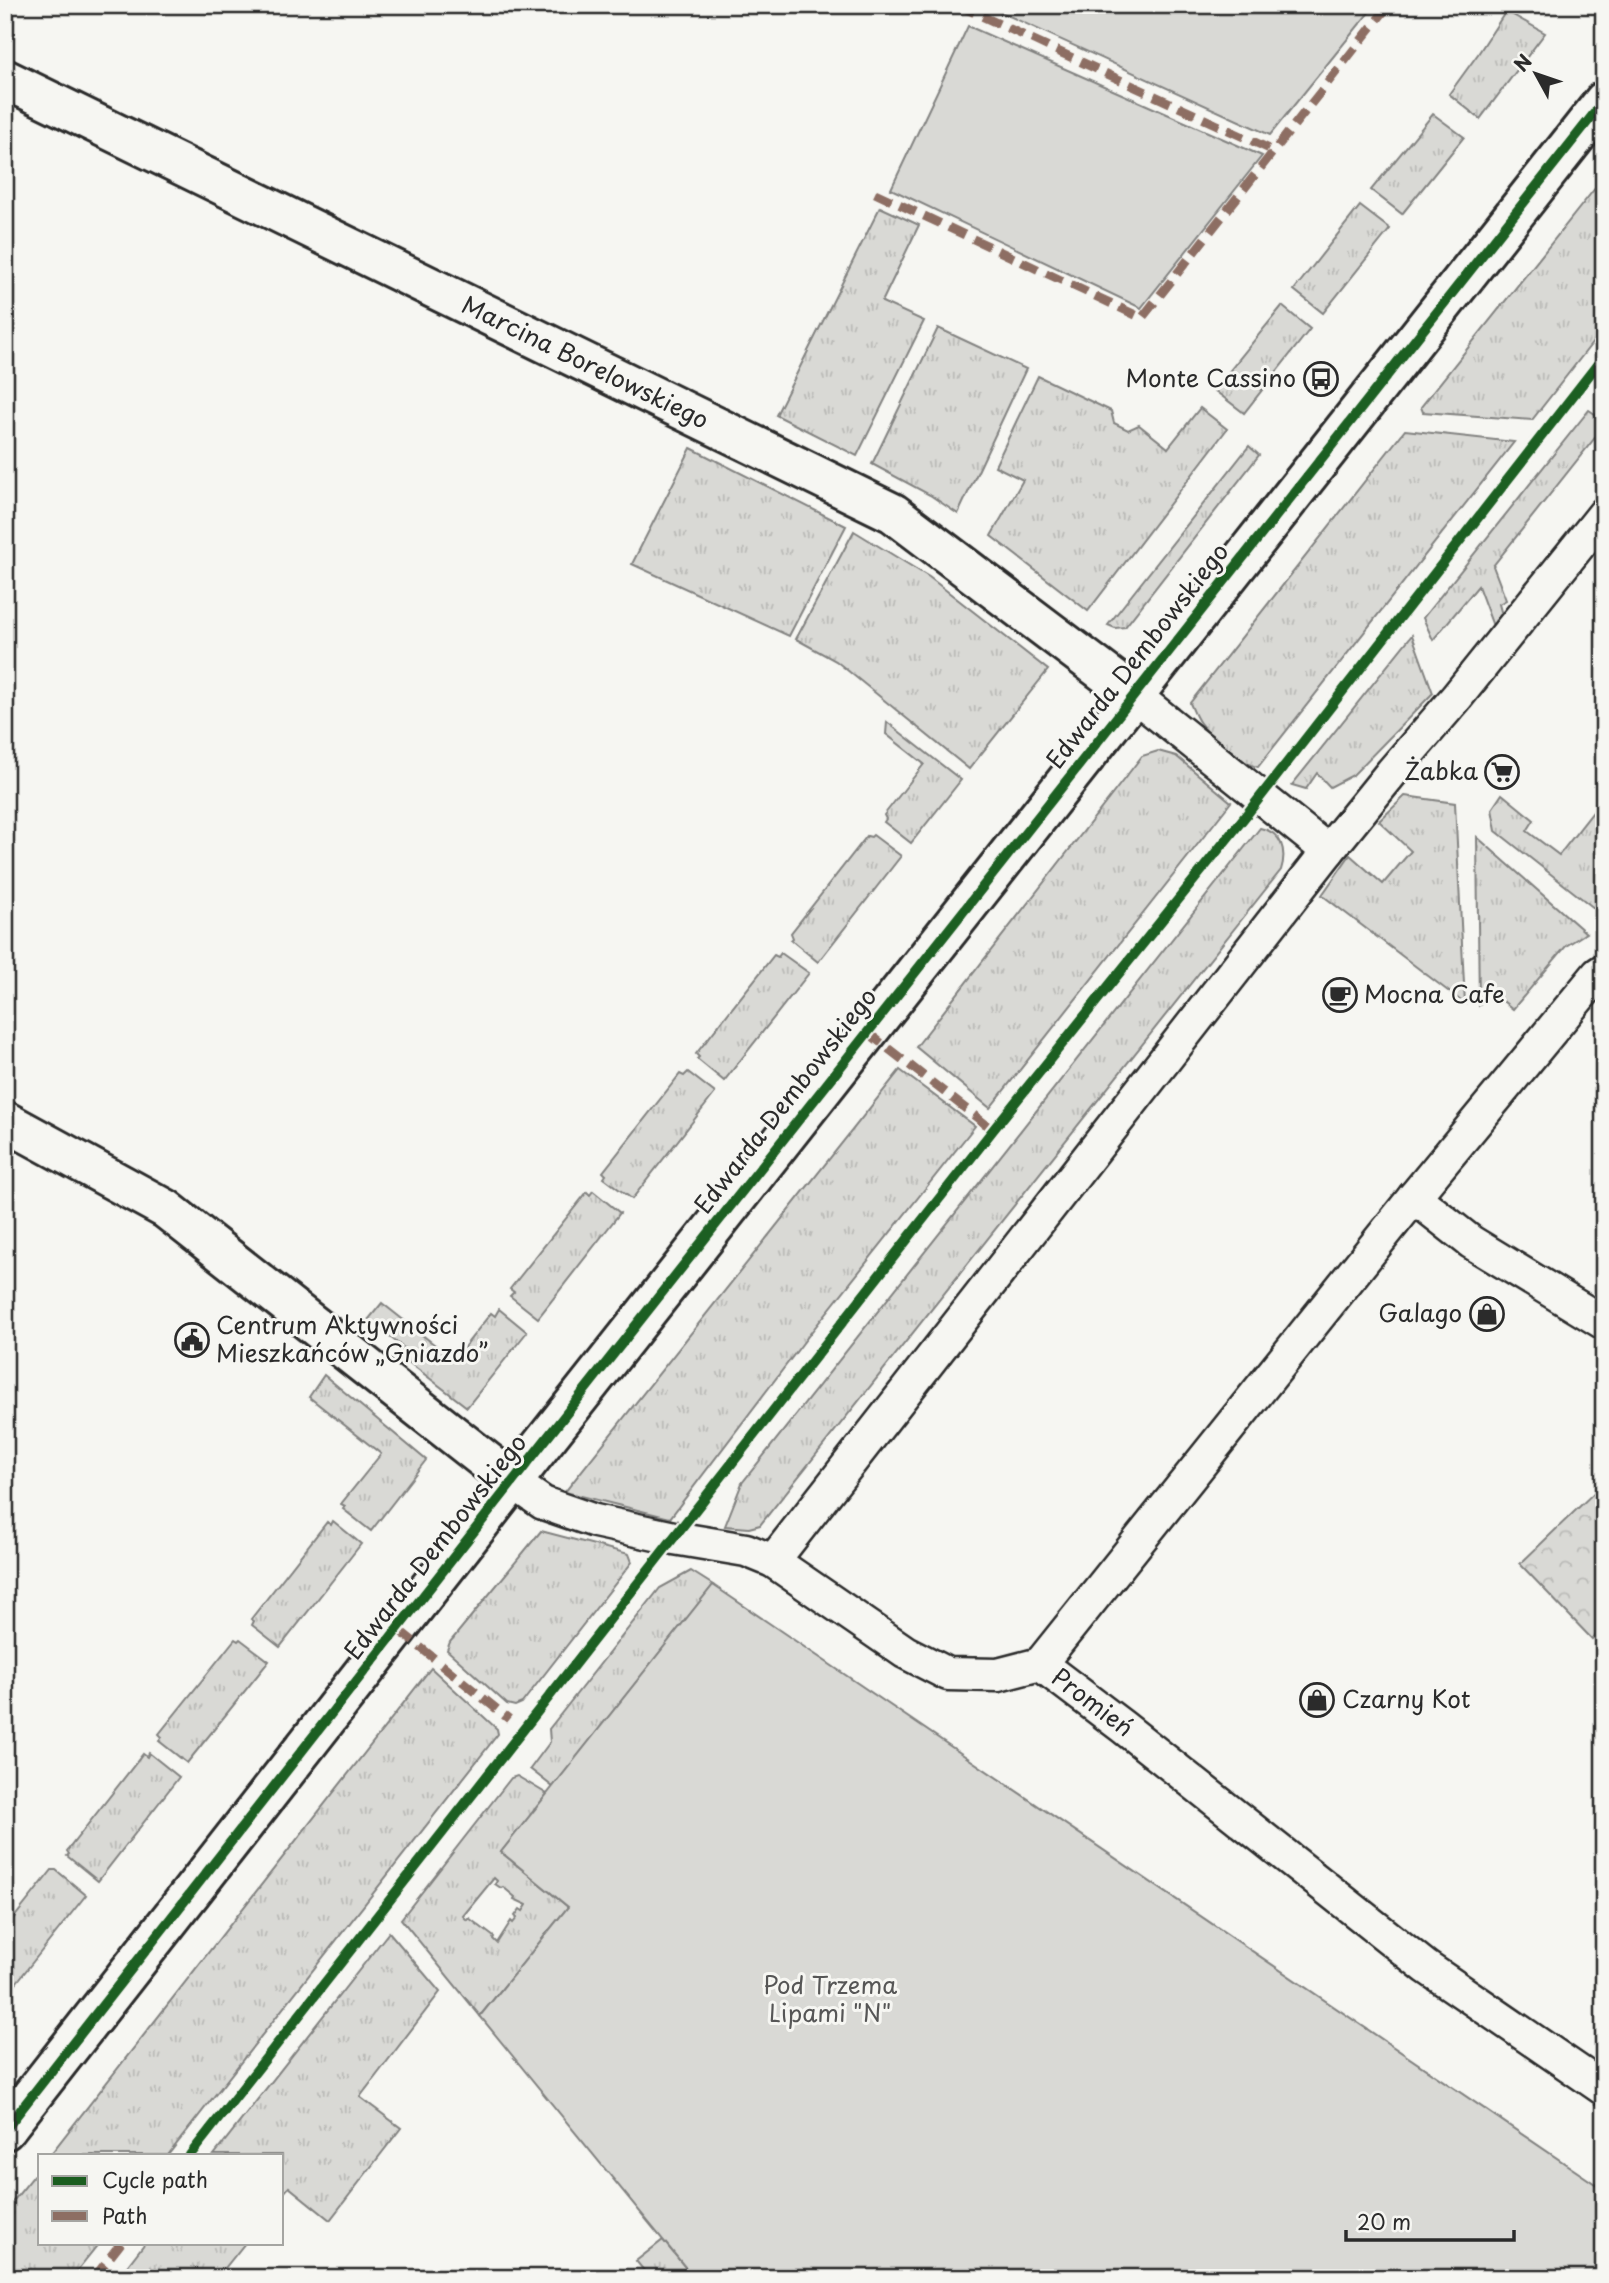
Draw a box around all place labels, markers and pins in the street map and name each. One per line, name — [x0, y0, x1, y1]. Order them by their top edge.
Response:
place label: Monte Cassino — [1126, 359, 1296, 395]
bus stop icon: Monte Cassino — [1302, 360, 1340, 398]
place label: Żabka — [1404, 752, 1478, 788]
supermarket icon: Żabka — [1483, 753, 1521, 791]
place label: Mocna Cafe — [1364, 975, 1505, 1011]
cafe icon: Mocna Cafe — [1321, 976, 1359, 1014]
place label: Galago — [1378, 1294, 1462, 1330]
shop icon: Galago — [1468, 1295, 1506, 1333]
place label: Centrum Aktywności Mieszkańców „Gniazdo” — [216, 1306, 488, 1370]
public building icon: Centrum Aktywności Mieszkańców „Gniazdo” — [173, 1321, 211, 1359]
place label: Czarny Kot — [1342, 1680, 1471, 1716]
shop icon: Czarny Kot — [1298, 1681, 1336, 1719]

